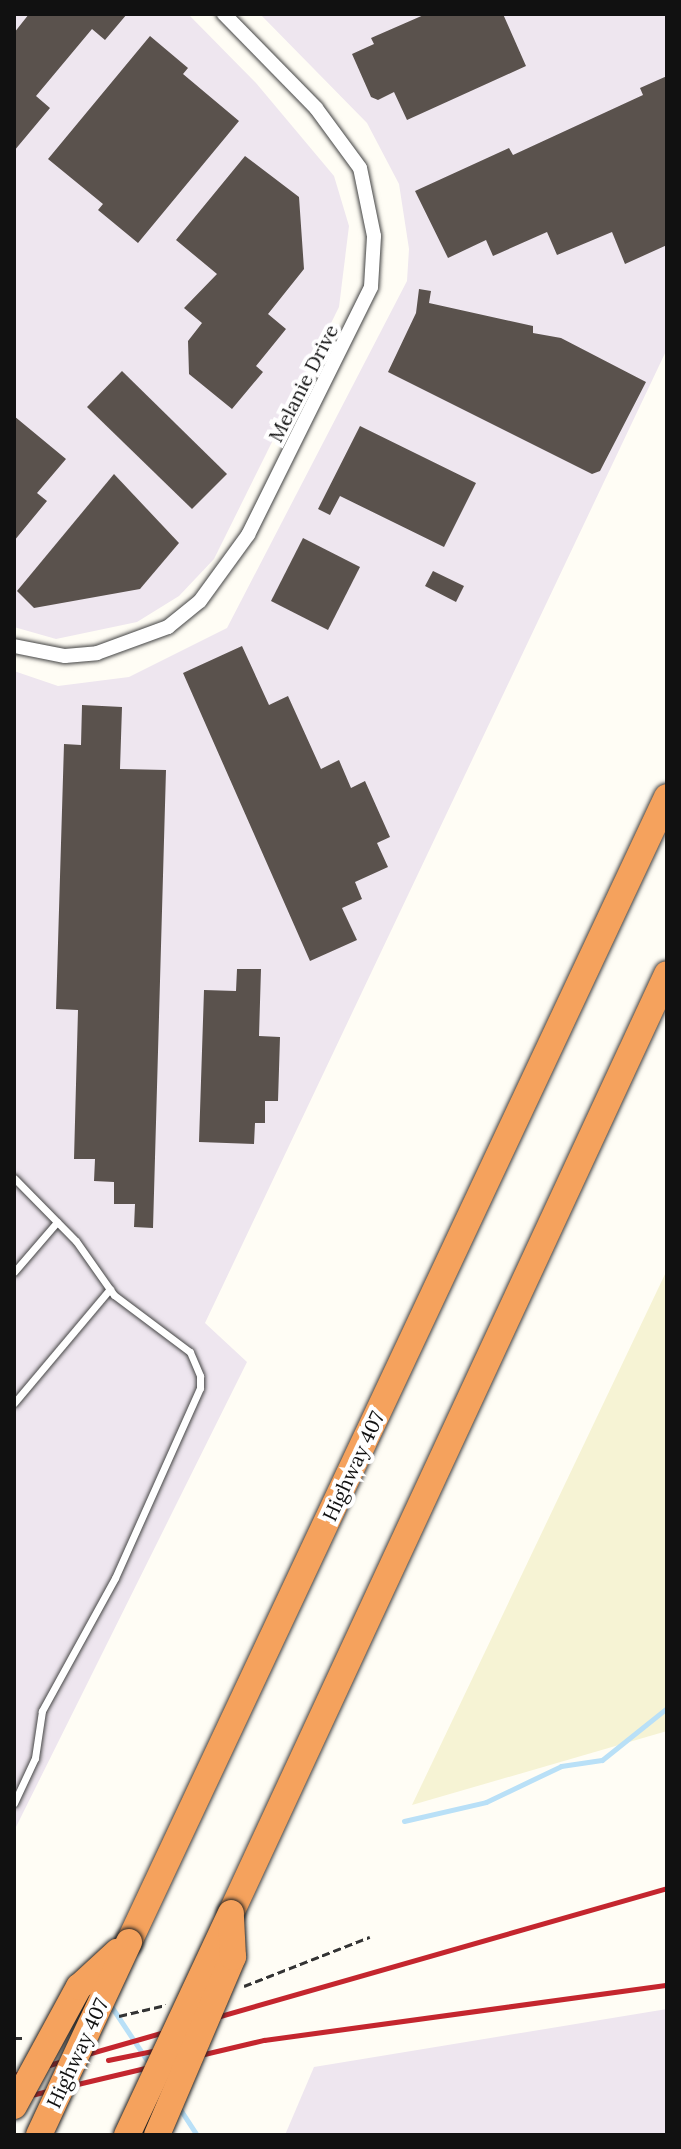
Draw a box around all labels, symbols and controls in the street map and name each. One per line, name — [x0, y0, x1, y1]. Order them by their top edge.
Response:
street label: Melanie Drive — [263, 320, 343, 446]
street label: Highway 407 — [317, 1407, 389, 1525]
street label: Highway 407 — [41, 1994, 113, 2112]

